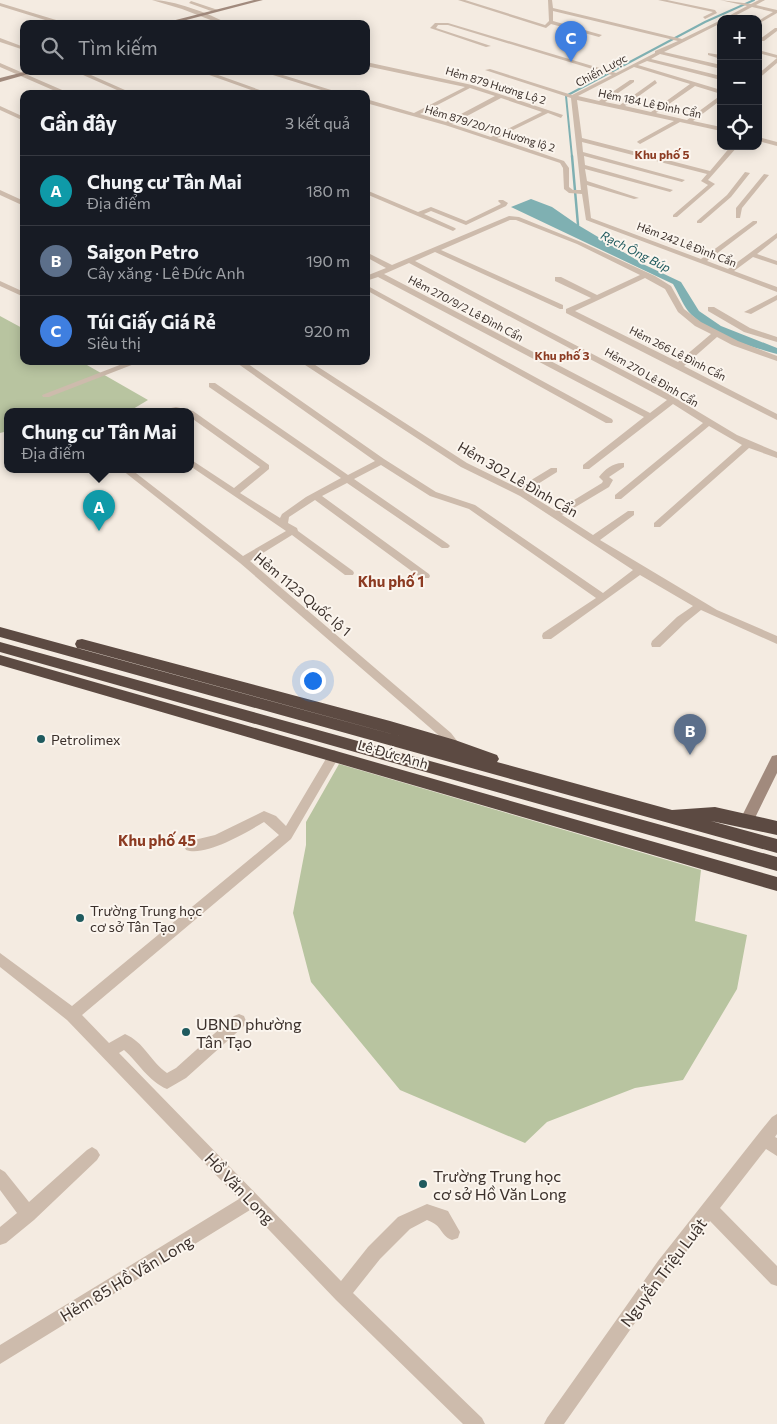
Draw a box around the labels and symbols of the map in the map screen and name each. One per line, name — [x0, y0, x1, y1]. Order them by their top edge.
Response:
pin: C — [555, 21, 587, 62]
street label: Chiến Lược — [573, 51, 629, 89]
street label: Hẻm 879 Hương Lộ 2 — [444, 63, 548, 107]
street label: Hẻm 184 Lê Đình Cẩn — [597, 85, 703, 120]
street label: Hẻm 879/20/10 Hương lộ 2 — [423, 102, 557, 154]
district label: Khu phố 5 — [635, 147, 689, 161]
street label: Hẻm 242 Lê Đình Cẩn — [635, 218, 739, 269]
water label: Rạch Ông Búp — [599, 227, 673, 275]
street label: Hẻm 270/9/2 Lê Đình Cẩn — [406, 271, 526, 344]
street label: Hẻm 266 Lê Đình Cẩn — [628, 322, 729, 383]
street label: Hẻm 270 Lê Đình Cẩn — [603, 344, 702, 409]
district label: Khu phố 3 — [535, 348, 589, 362]
street label: Hẻm 302 Lê Đình Cẩn — [455, 438, 581, 520]
pin: A — [83, 490, 115, 531]
street label: Hẻm 1123 Quốc lộ 1 — [251, 549, 355, 639]
district label: Khu phố 1 — [358, 572, 424, 590]
your location — [300, 668, 326, 694]
pin: B — [674, 714, 706, 755]
place label: Petrolimex — [51, 731, 121, 748]
marker: Petrolimex — [35, 733, 47, 745]
street label: Lê Đức Anh — [356, 736, 430, 772]
district label: Khu phố 45 — [118, 831, 196, 849]
place label: Trường Trung học cơ sở Tân Tạo — [90, 902, 202, 935]
marker: Trường Trung học cơ sở Tân Tạo — [74, 912, 86, 924]
place label: UBND phường Tân Tạo — [196, 1014, 302, 1051]
marker: UBND phường Tân Tạo — [180, 1026, 192, 1038]
street label: Hồ Văn Long — [201, 1148, 279, 1228]
place label: Trường Trung học cơ sở Hồ Văn Long — [433, 1166, 567, 1203]
marker: Trường Trung học cơ sở Hồ Văn Long — [417, 1178, 429, 1190]
street label: Nguyễn Triệu Luật — [616, 1214, 710, 1330]
street label: Hẻm 85 Hồ Văn Long — [56, 1231, 196, 1325]

